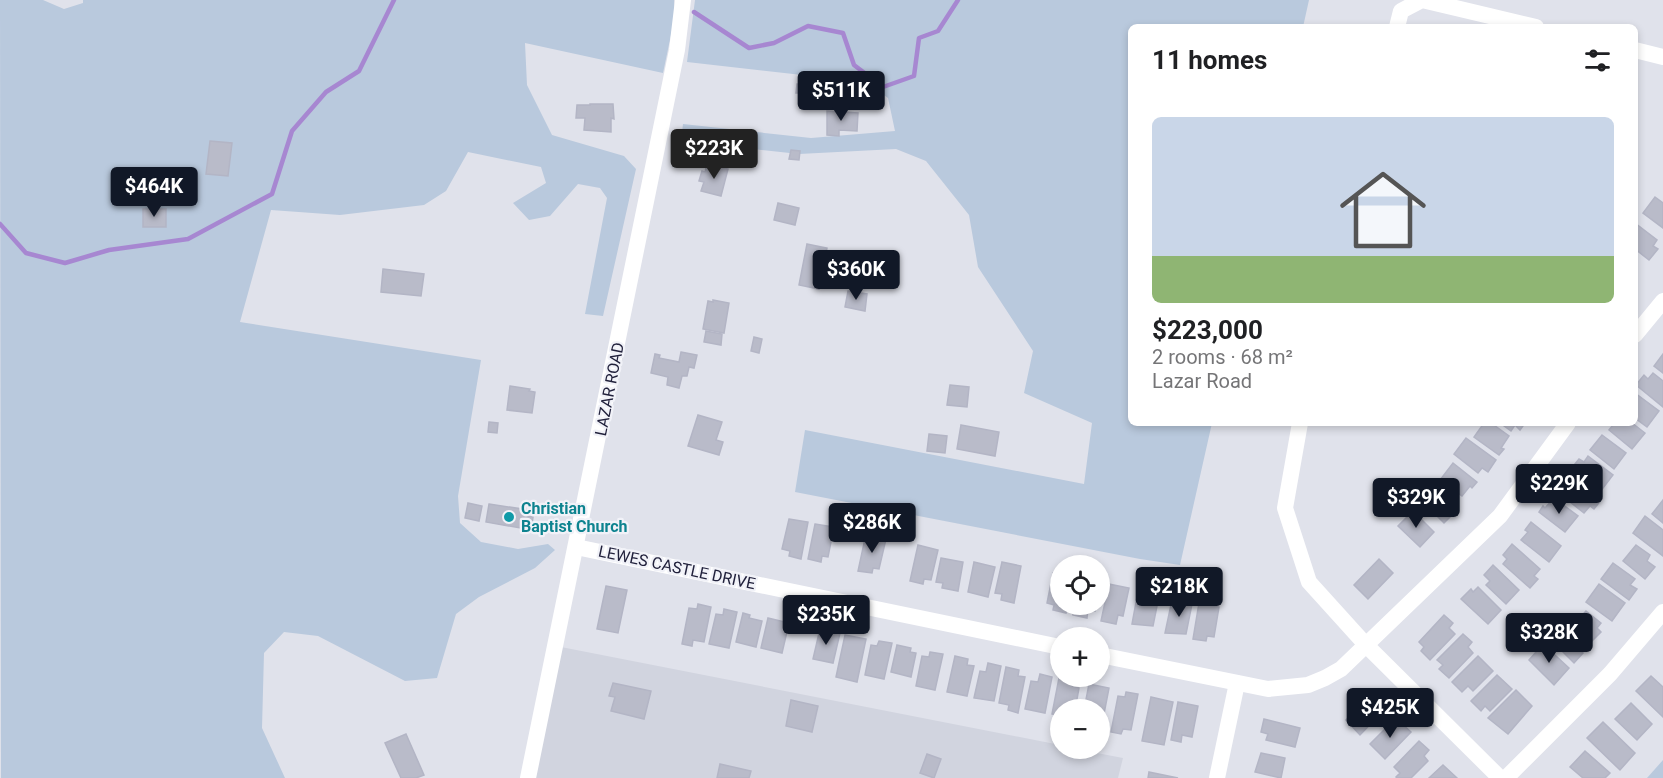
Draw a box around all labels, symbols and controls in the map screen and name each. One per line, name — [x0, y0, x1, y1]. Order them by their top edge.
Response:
icon: filters — [1581, 44, 1614, 77]
text: 11 homes — [1152, 45, 1267, 75]
pin: $511K — [799, 71, 883, 122]
text: $511K — [812, 78, 870, 102]
pin: $223K — [672, 129, 756, 180]
text: $223K — [685, 136, 743, 160]
icon: home — [1329, 156, 1437, 264]
pin: $464K — [112, 167, 196, 218]
text: $464K — [125, 174, 183, 198]
pin: $360K — [814, 250, 898, 301]
text: $360K — [827, 257, 885, 281]
text: $223,000 — [1152, 315, 1263, 345]
street label: LAZAR ROAD — [591, 341, 628, 437]
text: 2 rooms · 68 m² — [1152, 345, 1293, 369]
text: Lazar Road — [1152, 369, 1252, 393]
pin: $229K — [1517, 464, 1601, 515]
text: $229K — [1530, 471, 1588, 495]
pin: $329K — [1374, 478, 1458, 529]
text: $329K — [1387, 485, 1445, 509]
place label: Christian Baptist Church — [521, 499, 627, 536]
pin: $286K — [830, 503, 914, 554]
marker: Christian Baptist Church — [502, 510, 516, 524]
text: $286K — [843, 510, 901, 534]
street label: LEWES CASTLE DRIVE — [597, 542, 757, 593]
map controls — [1050, 555, 1110, 759]
button: locate — [1050, 555, 1110, 615]
pin: $218K — [1137, 567, 1221, 618]
text: $218K — [1150, 574, 1208, 598]
pin: $235K — [784, 595, 868, 646]
text: $235K — [797, 602, 855, 626]
pin: $328K — [1507, 613, 1591, 664]
text: $328K — [1520, 620, 1578, 644]
button: + — [1050, 627, 1110, 687]
pin: $425K — [1348, 688, 1432, 739]
text: $425K — [1361, 695, 1419, 719]
button: − — [1050, 699, 1110, 759]

